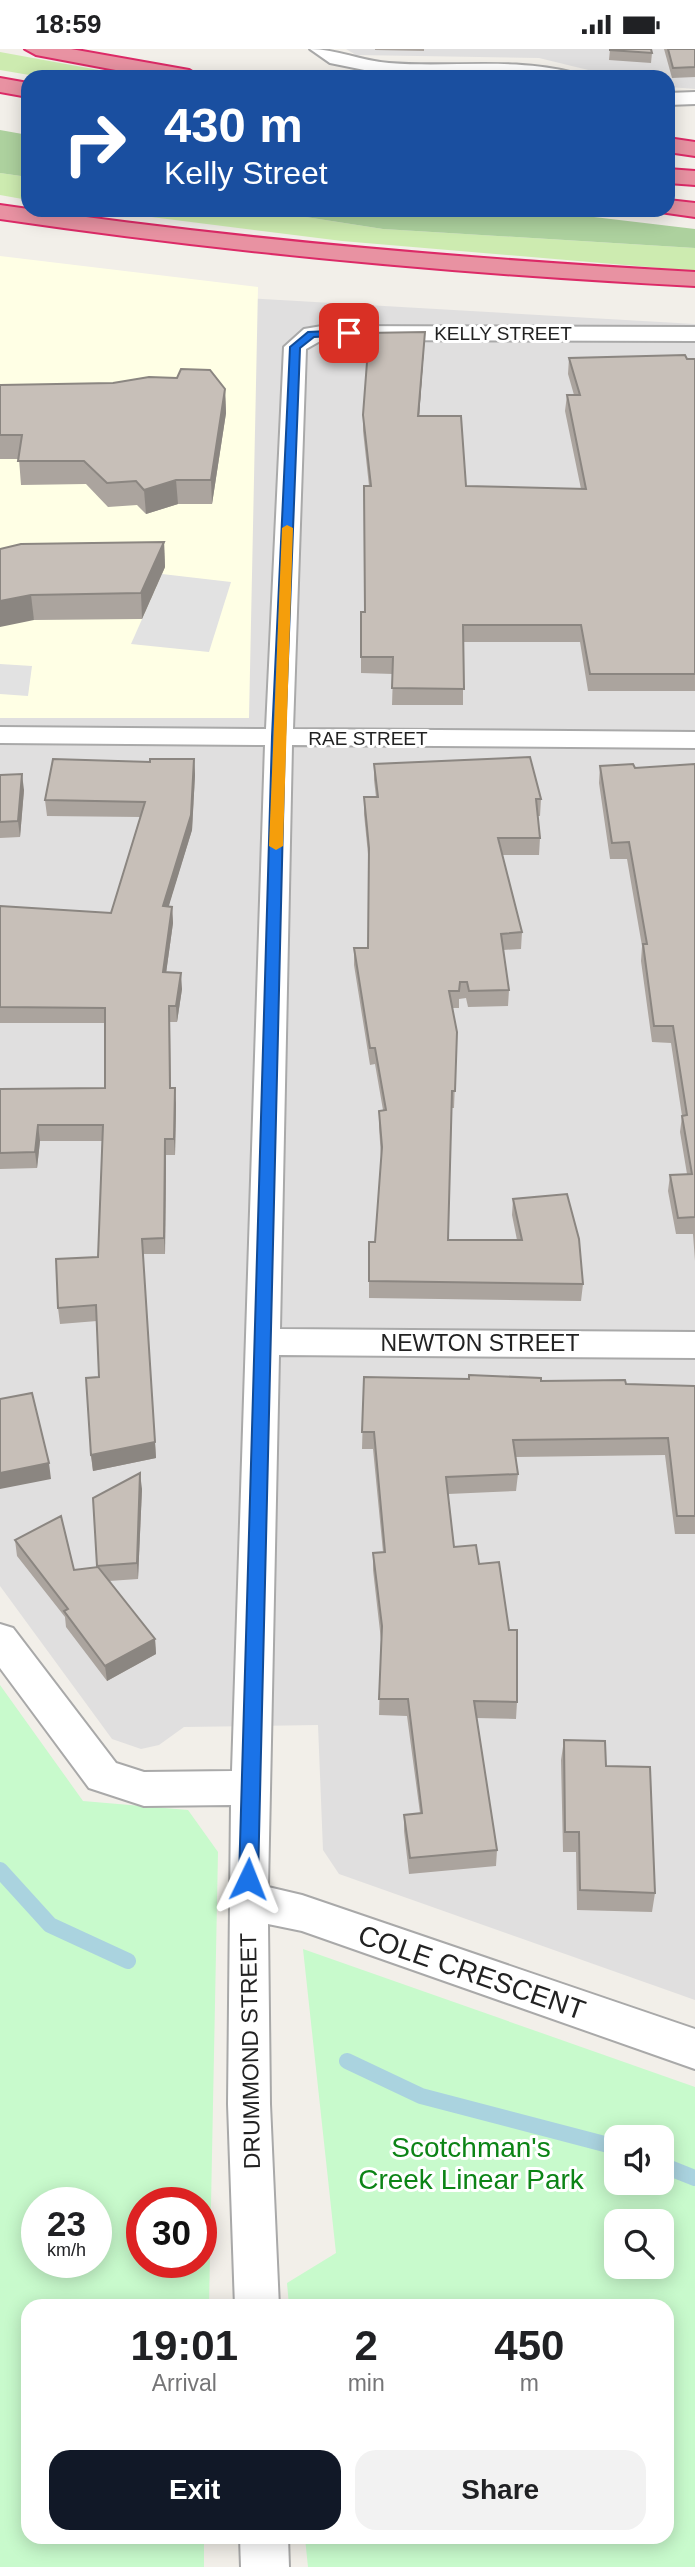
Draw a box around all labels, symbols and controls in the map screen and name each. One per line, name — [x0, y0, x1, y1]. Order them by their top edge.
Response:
text: 18:59 — [35, 9, 102, 39]
icon: right — [49, 98, 140, 189]
text: 430 m — [164, 98, 303, 152]
text: Kelly Street — [164, 155, 328, 191]
pin — [319, 303, 379, 363]
icon: arrive — [330, 314, 368, 352]
street label: KELLY STREET — [434, 323, 572, 344]
street label: RAE STREET — [308, 728, 428, 749]
street label: NEWTON STREET — [381, 1330, 579, 1356]
position arrow — [211, 1842, 285, 1916]
street label: COLE CRESCENT — [354, 1919, 589, 2026]
street label: DRUMMOND STREET — [235, 1933, 265, 2169]
map controls — [604, 2125, 674, 2279]
button: sound — [604, 2125, 674, 2195]
park label: Scotchman's Creek Linear Park — [358, 2132, 585, 2195]
speed limit sign: 30 — [126, 2187, 217, 2278]
text: 23 — [47, 2204, 86, 2243]
button: search — [604, 2209, 674, 2279]
text: km/h — [47, 2240, 86, 2260]
text: 19:01 — [131, 2322, 238, 2369]
text: 2 — [354, 2322, 378, 2369]
text: 450 — [494, 2322, 564, 2369]
text: Arrival — [152, 2370, 217, 2396]
text: min — [348, 2370, 385, 2396]
text: m — [520, 2370, 539, 2396]
button: Exit — [49, 2450, 341, 2530]
button: Share — [355, 2450, 646, 2530]

